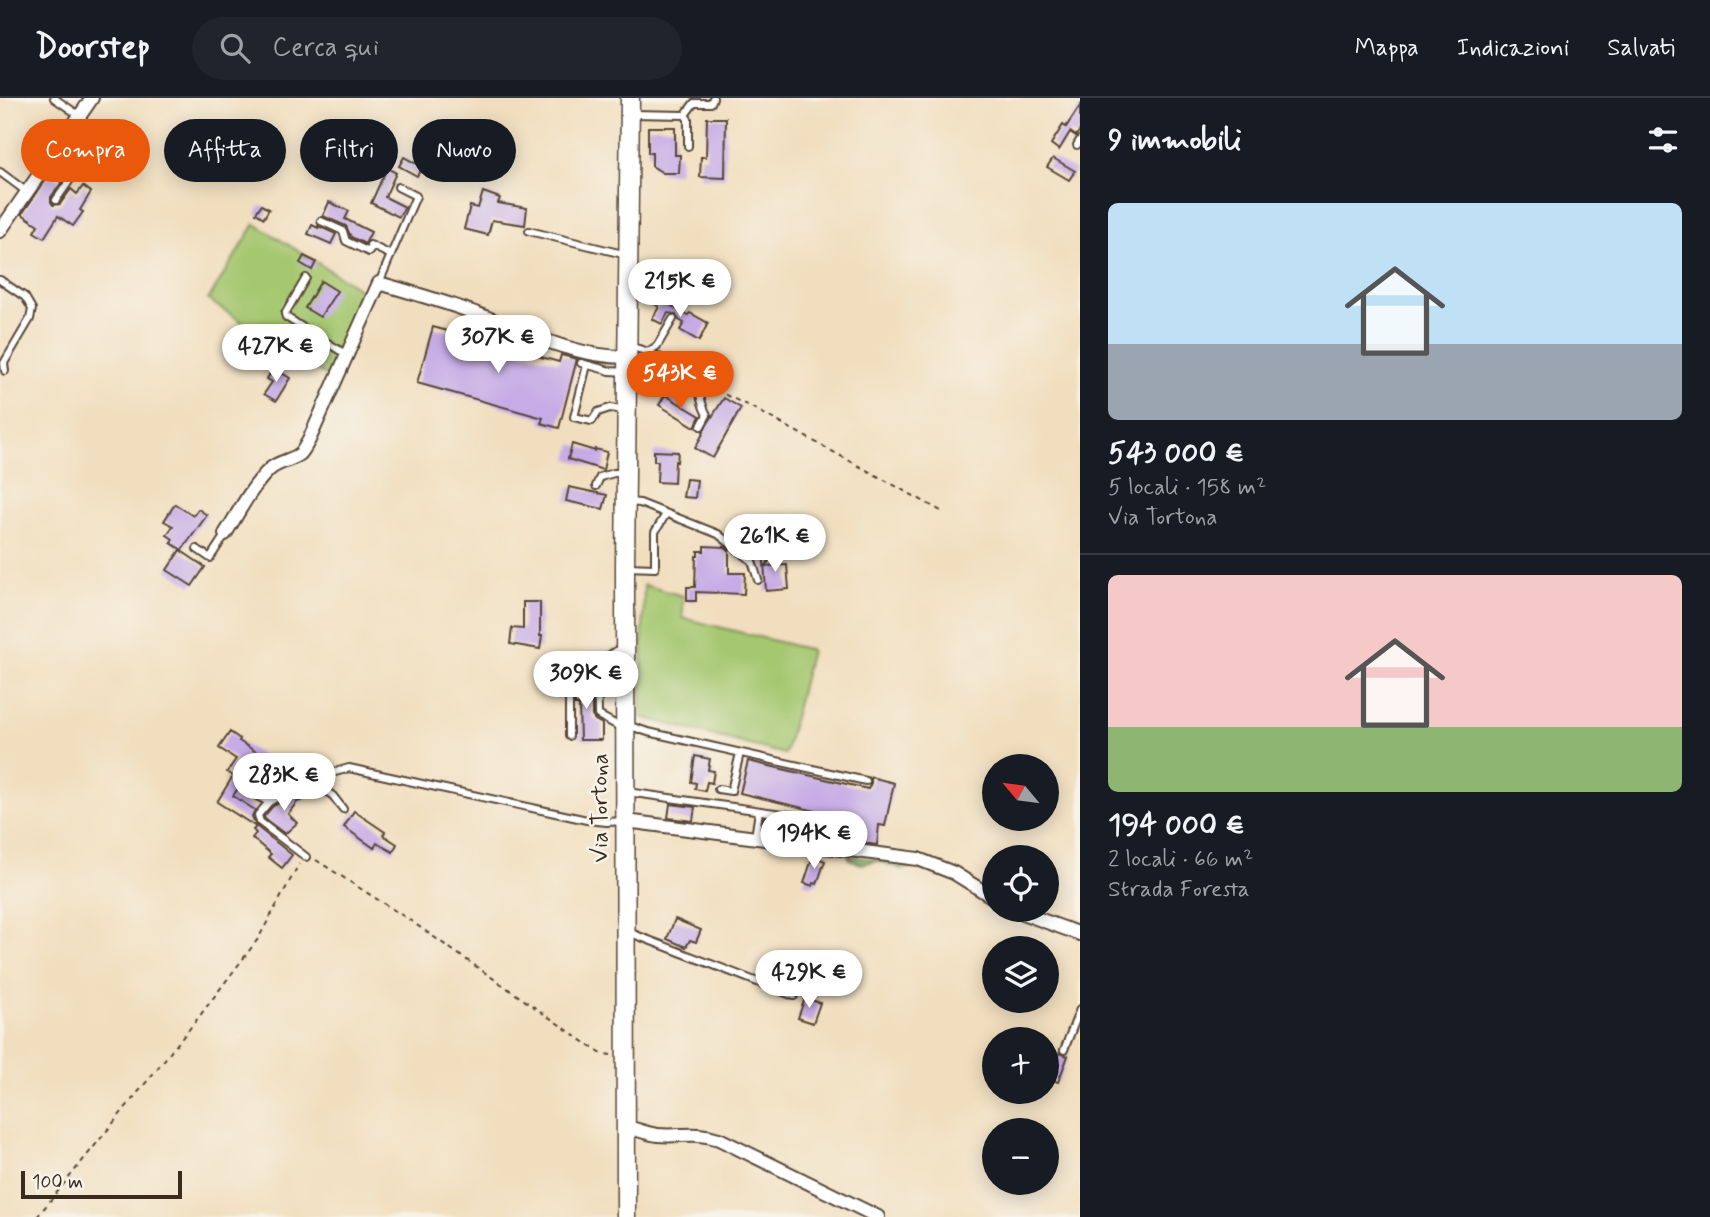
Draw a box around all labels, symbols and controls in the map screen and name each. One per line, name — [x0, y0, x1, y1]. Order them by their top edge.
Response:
search box — [192, 17, 682, 80]
text: Doorstep — [35, 26, 150, 70]
icon: search — [216, 29, 254, 67]
text: Cerca qui — [272, 31, 379, 65]
text: Mappa — [1355, 33, 1419, 64]
text: Indicazioni — [1457, 33, 1569, 64]
text: Salvati — [1607, 33, 1675, 64]
chip: Compra — [21, 119, 150, 182]
chip: Affitta — [164, 119, 286, 182]
chip: Filtri — [300, 119, 398, 182]
chip: Nuovo — [412, 119, 516, 182]
text: 9 immobili — [1108, 121, 1242, 160]
icon: filters — [1644, 121, 1682, 159]
icon: home — [1332, 248, 1458, 374]
pin: 215K € — [623, 260, 737, 319]
text: 215K € — [644, 267, 716, 297]
pin: 307K € — [441, 316, 555, 375]
text: 307K € — [461, 323, 535, 353]
pin: 427K € — [219, 324, 333, 384]
text: 427K € — [238, 332, 314, 362]
pin: 543K € — [623, 352, 737, 411]
text: 543K € — [643, 359, 717, 389]
text: 543 000 € — [1108, 434, 1244, 473]
text: 5 locali · 158 m² — [1108, 473, 1266, 503]
text: Via Tortona — [1108, 503, 1218, 533]
pin: 261K € — [718, 514, 832, 574]
text: 261K € — [740, 522, 810, 552]
icon: home — [1332, 620, 1458, 746]
pin: 309K € — [529, 652, 643, 711]
text: 309K € — [549, 659, 623, 689]
street label: Via Tortona — [586, 753, 616, 863]
pin: 283K € — [227, 754, 341, 813]
north arrow — [982, 754, 1059, 831]
map controls — [982, 754, 1059, 1195]
text: 283K € — [249, 761, 319, 791]
text: 194 000 € — [1108, 806, 1245, 845]
pin: 194K € — [757, 812, 871, 871]
text: 194K € — [776, 819, 852, 849]
button: locate — [982, 845, 1059, 922]
text: 2 locali · 66 m² — [1108, 845, 1253, 875]
text: Strada Foresta — [1108, 875, 1250, 905]
button: layers — [982, 936, 1059, 1013]
pin: 429K € — [752, 950, 866, 1010]
text: 429K € — [771, 958, 847, 988]
button: + — [982, 1027, 1059, 1104]
button: − — [982, 1118, 1059, 1195]
scale bar — [21, 1168, 182, 1200]
text: 100 m — [32, 1170, 83, 1195]

